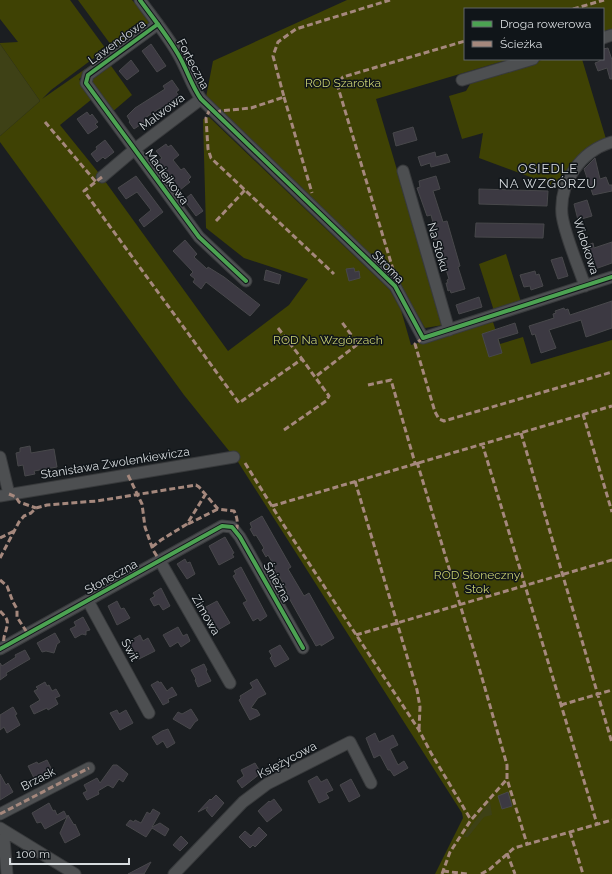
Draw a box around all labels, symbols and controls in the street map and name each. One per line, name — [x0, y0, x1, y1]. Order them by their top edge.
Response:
legend — [464, 8, 604, 60]
street label: Lawendowa — [86, 17, 148, 67]
text: Droga rowerowa — [500, 17, 591, 31]
street label: Forteczna — [174, 36, 212, 92]
text: Ścieżka — [500, 37, 542, 51]
park label: ROD Szarotka — [305, 76, 381, 90]
street label: Malwowa — [137, 91, 187, 133]
street label: Maciejkowa — [142, 147, 192, 207]
district label: OSIEDLE NA WZGÓRZU — [499, 161, 597, 191]
street label: Widokowa — [570, 216, 602, 276]
street label: Na Stoku — [424, 221, 452, 273]
street label: Stroma — [369, 248, 407, 286]
park label: ROD Na Wzgórzach — [273, 333, 383, 347]
street label: Stanisława Zwolenkiewicza — [39, 444, 191, 482]
street label: Słoneczna — [82, 557, 140, 597]
street label: Śnieżna — [260, 560, 294, 604]
park label: ROD Słoneczny Stok — [434, 568, 521, 596]
street label: Zimowa — [189, 592, 223, 638]
street label: Świt — [118, 636, 142, 664]
street label: Księżycowa — [255, 739, 319, 781]
street label: Brzask — [18, 764, 58, 794]
scale bar — [10, 840, 129, 866]
text: 100 m — [16, 847, 50, 861]

